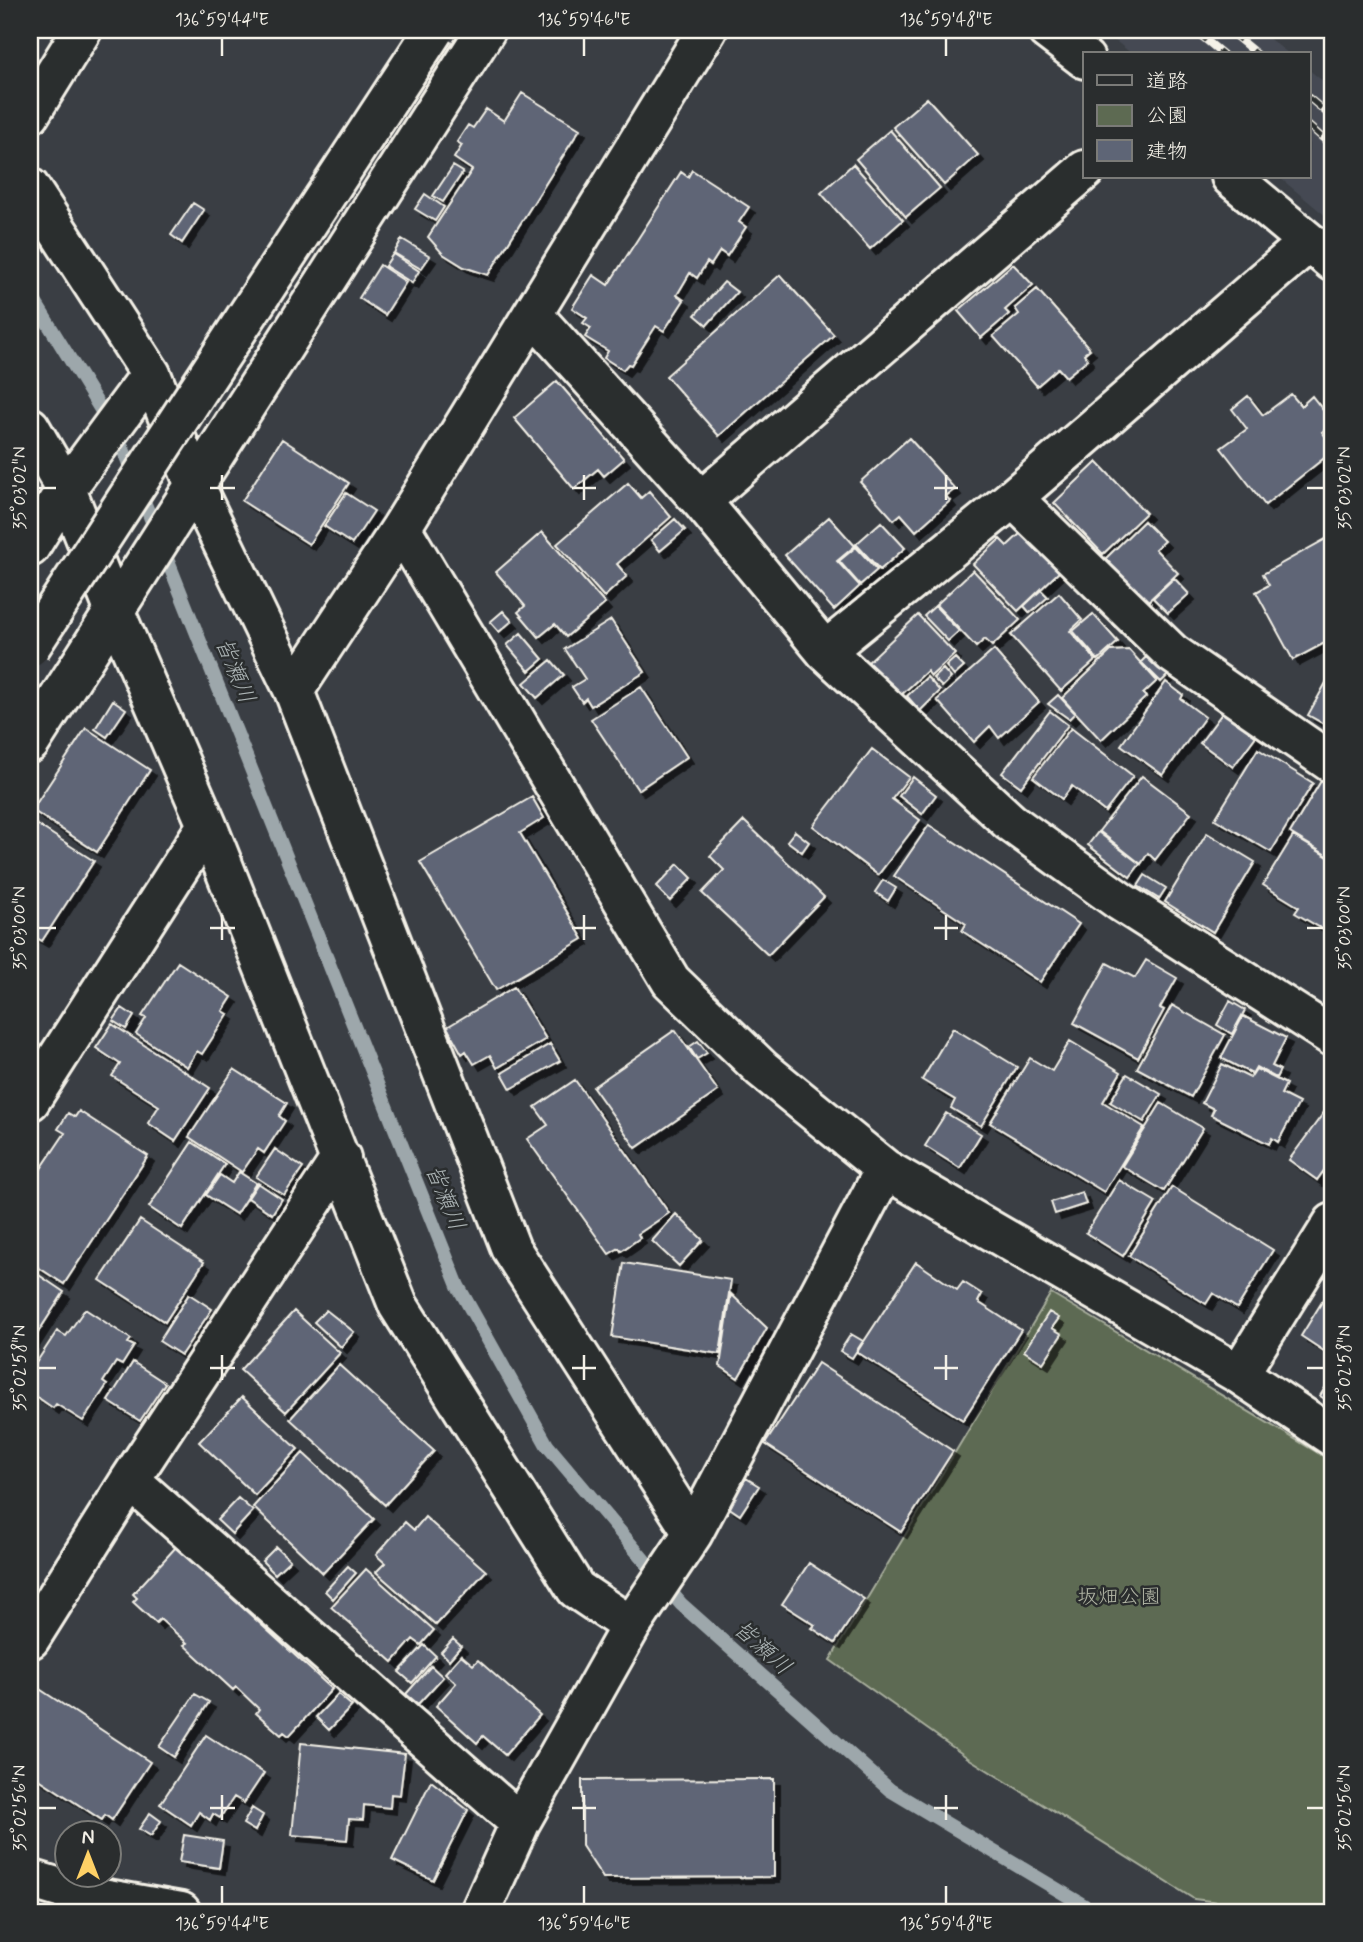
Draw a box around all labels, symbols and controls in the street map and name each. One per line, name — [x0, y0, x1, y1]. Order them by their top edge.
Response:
text: 136°59'44"E — [175, 8, 269, 32]
text: 136°59'46"E — [537, 8, 631, 32]
text: 136°59'48"E — [900, 8, 992, 32]
legend — [1083, 52, 1310, 178]
text: 道路 — [1146, 68, 1188, 96]
text: 公園 — [1146, 102, 1188, 130]
text: 建物 — [1146, 138, 1188, 166]
text: 35°03'02"N — [8, 446, 32, 530]
text: 35°03'02"N — [1333, 446, 1357, 530]
water label: 皆瀬川 — [207, 633, 261, 708]
text: 35°03'00"N — [8, 886, 32, 970]
text: 35°03'00"N — [1333, 886, 1357, 970]
water label: 皆瀬川 — [417, 1160, 471, 1235]
text: 35°02'58"N — [8, 1325, 32, 1411]
text: 35°02'58"N — [1333, 1325, 1357, 1411]
park label: 坂畑公園 — [1077, 1583, 1161, 1611]
water label: 皆瀬川 — [726, 1614, 797, 1683]
text: 35°02'56"N — [8, 1765, 32, 1851]
text: 35°02'56"N — [1333, 1765, 1357, 1851]
north arrow — [52, 1820, 122, 1890]
text: N — [82, 1826, 94, 1851]
text: 136°59'44"E — [175, 1912, 269, 1936]
text: 136°59'46"E — [537, 1912, 631, 1936]
text: 136°59'48"E — [900, 1912, 992, 1936]

